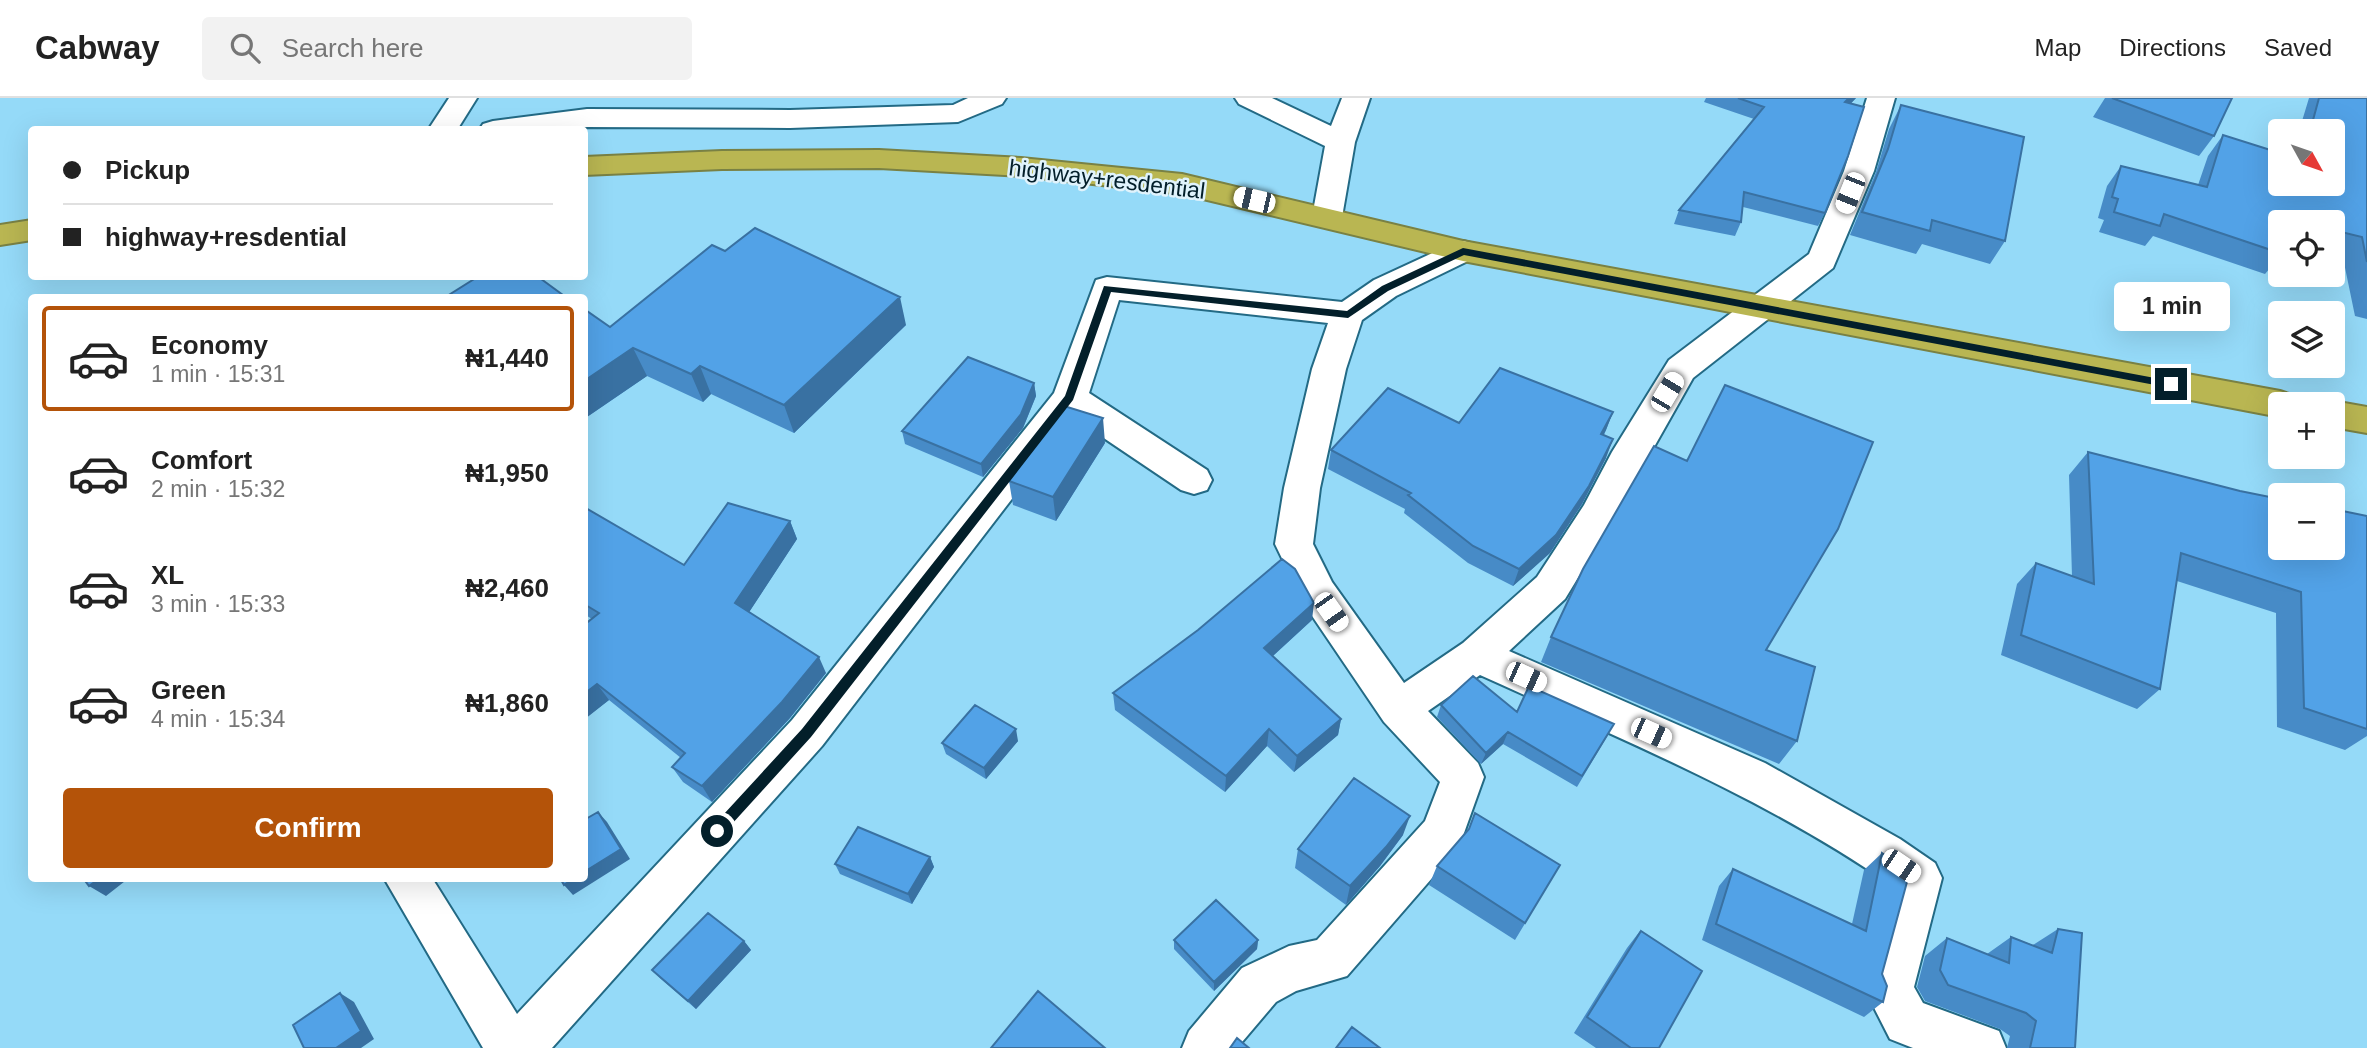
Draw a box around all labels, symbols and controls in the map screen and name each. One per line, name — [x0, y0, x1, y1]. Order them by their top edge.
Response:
search box — [202, 17, 692, 80]
text: Cabway — [35, 29, 160, 66]
icon: search — [226, 29, 264, 67]
text: Search here — [282, 33, 423, 63]
text: Map — [2035, 34, 2081, 61]
text: Directions — [2119, 34, 2226, 61]
text: Saved — [2264, 34, 2332, 61]
north arrow — [2268, 119, 2345, 196]
map controls — [2268, 119, 2345, 560]
street label: highway+resdential — [1007, 154, 1207, 204]
text: Pickup — [105, 155, 190, 185]
car — [1833, 170, 1868, 216]
car — [1232, 185, 1277, 215]
button: locate — [2268, 210, 2345, 287]
text: highway+resdential — [105, 222, 347, 252]
callout: 1 min — [2113, 282, 2229, 331]
text: 1 min — [2142, 293, 2202, 319]
button: layers — [2268, 301, 2345, 378]
icon: car — [67, 327, 130, 390]
text: Economy — [151, 330, 268, 360]
text: ₦1,440 — [465, 343, 549, 373]
text: 1 min · 15:31 — [151, 361, 285, 387]
route end — [2155, 368, 2187, 400]
car — [1648, 369, 1687, 415]
button: + — [2268, 392, 2345, 469]
icon: car — [67, 442, 130, 505]
text: Comfort — [151, 445, 252, 475]
text: ₦1,950 — [465, 458, 549, 488]
text: 2 min · 15:32 — [151, 476, 285, 502]
button: − — [2268, 483, 2345, 560]
icon: car — [67, 557, 130, 620]
text: XL — [151, 560, 184, 590]
text: ₦2,460 — [465, 573, 549, 603]
car — [1311, 589, 1352, 635]
text: 3 min · 15:33 — [151, 591, 285, 617]
car — [1503, 659, 1550, 695]
icon: car — [67, 672, 130, 735]
text: Green — [151, 675, 226, 705]
text: ₦1,860 — [465, 688, 549, 718]
text: 4 min · 15:34 — [151, 706, 285, 732]
car — [1628, 715, 1675, 751]
button: Confirm — [63, 788, 553, 868]
route start — [701, 815, 733, 847]
car — [1878, 846, 1925, 886]

